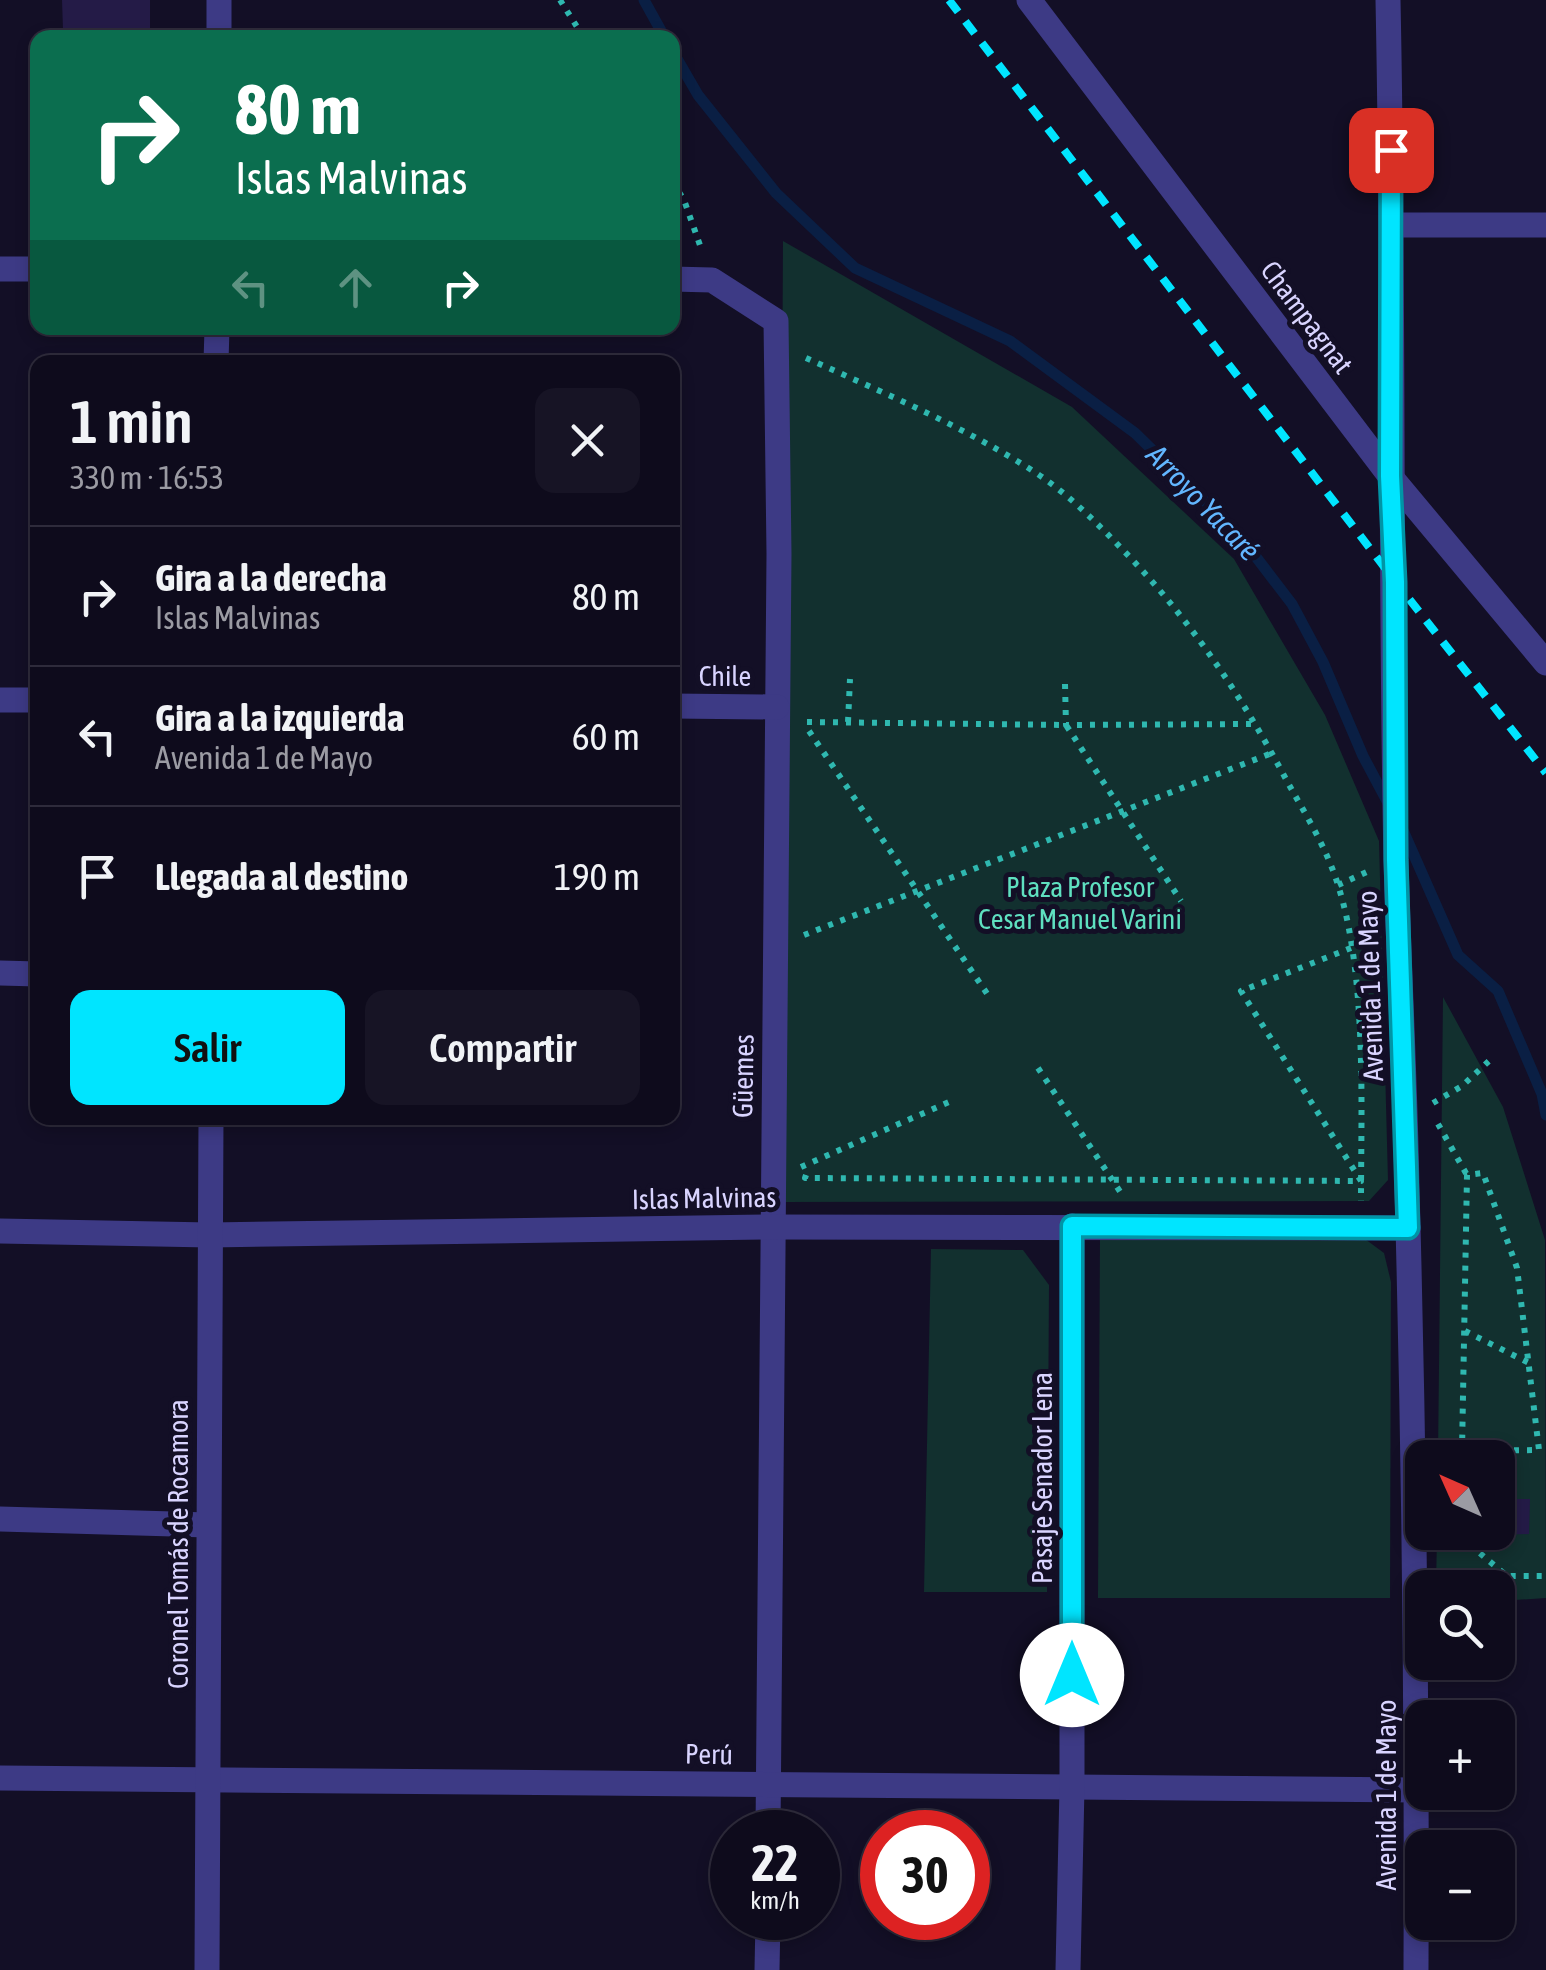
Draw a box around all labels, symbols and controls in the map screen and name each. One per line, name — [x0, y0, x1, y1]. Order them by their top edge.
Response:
text: 80 m — [235, 69, 361, 149]
icon: right — [70, 70, 200, 200]
pin — [1349, 108, 1434, 193]
icon: arrive — [1364, 123, 1419, 178]
text: Islas Malvinas — [235, 152, 467, 204]
street label: Champagnat — [1254, 255, 1360, 379]
icon: left — [223, 260, 278, 315]
icon: ahead — [328, 260, 383, 315]
icon: right — [433, 260, 488, 315]
text: 1 min — [70, 387, 193, 456]
button: close — [535, 388, 640, 493]
water label: Arroyo Yacaré — [1139, 437, 1267, 567]
text: 330 m · 16:53 — [70, 459, 224, 496]
text: Gira a la derecha — [155, 556, 387, 599]
icon: right — [70, 569, 125, 624]
text: 80 m — [572, 575, 640, 618]
text: Islas Malvinas — [155, 599, 320, 636]
street label: Chile — [699, 660, 751, 692]
text: Gira a la izquierda — [155, 696, 404, 739]
icon: left — [70, 709, 125, 764]
text: 60 m — [572, 715, 640, 758]
text: Avenida 1 de Mayo — [155, 739, 373, 776]
icon: arrive — [70, 849, 125, 904]
text: Llegada al destino — [155, 855, 408, 898]
text: 190 m — [554, 855, 640, 898]
park label: Plaza Profesor Cesar Manuel Varini — [978, 871, 1182, 935]
street label: Avenida 1 de Mayo — [1351, 890, 1389, 1082]
button: Salir — [70, 990, 345, 1105]
button: Compartir — [365, 990, 640, 1105]
street label: Güemes — [726, 1034, 760, 1118]
street label: Islas Malvinas — [631, 1181, 777, 1215]
street label: Pasaje Senador Lena — [1026, 1372, 1058, 1584]
street label: Coronel Tomás de Rocamora — [162, 1399, 194, 1689]
north arrow — [1405, 1440, 1515, 1550]
map controls — [1405, 1440, 1515, 1940]
button: search — [1405, 1570, 1515, 1680]
position arrow — [1020, 1623, 1124, 1727]
street label: Avenida 1 de Mayo — [1370, 1700, 1402, 1890]
button: + — [1405, 1700, 1515, 1810]
street label: Perú — [685, 1738, 733, 1770]
speed limit sign: 30 — [860, 1810, 990, 1940]
button: − — [1405, 1830, 1515, 1940]
text: 22 — [751, 1834, 798, 1892]
text: km/h — [750, 1886, 800, 1914]

